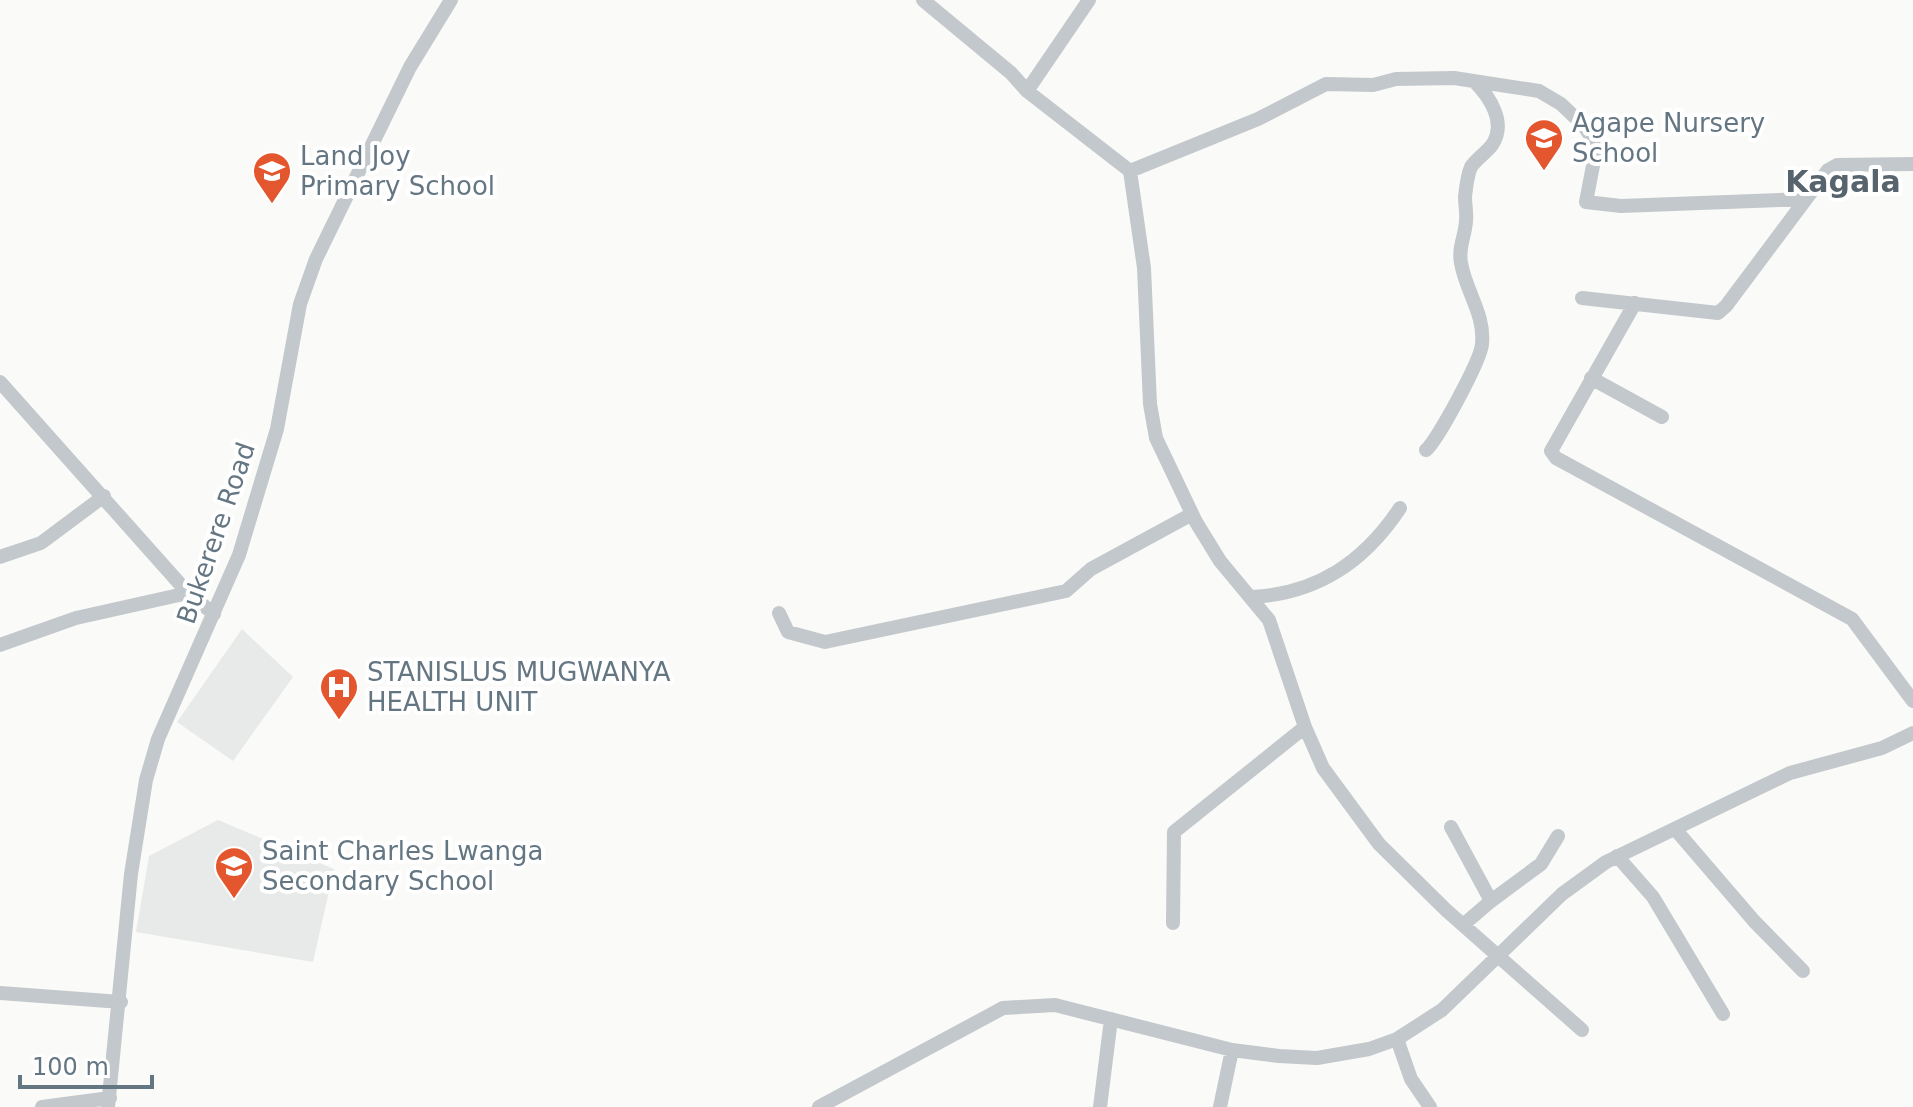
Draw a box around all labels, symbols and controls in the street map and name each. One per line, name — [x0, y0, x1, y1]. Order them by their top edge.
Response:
place label: Agape Nursery School — [1572, 108, 1765, 168]
school or university icon: Agape Nursery School — [1523, 117, 1565, 172]
place label: Land Joy Primary School — [300, 141, 495, 201]
school or university icon: Land Joy Primary School — [251, 150, 293, 205]
district label: Kagala — [1785, 164, 1901, 199]
street label: Bukerere Road — [171, 438, 261, 628]
place label: STANISLUS MUGWANYA HEALTH UNIT — [367, 657, 671, 717]
hospital icon: STANISLUS MUGWANYA HEALTH UNIT — [318, 666, 360, 721]
place label: Saint Charles Lwanga Secondary School — [262, 836, 543, 896]
school or university icon: Saint Charles Lwanga Secondary School — [213, 845, 255, 900]
scale bar — [20, 1039, 152, 1089]
text: 100 m — [32, 1053, 109, 1081]

